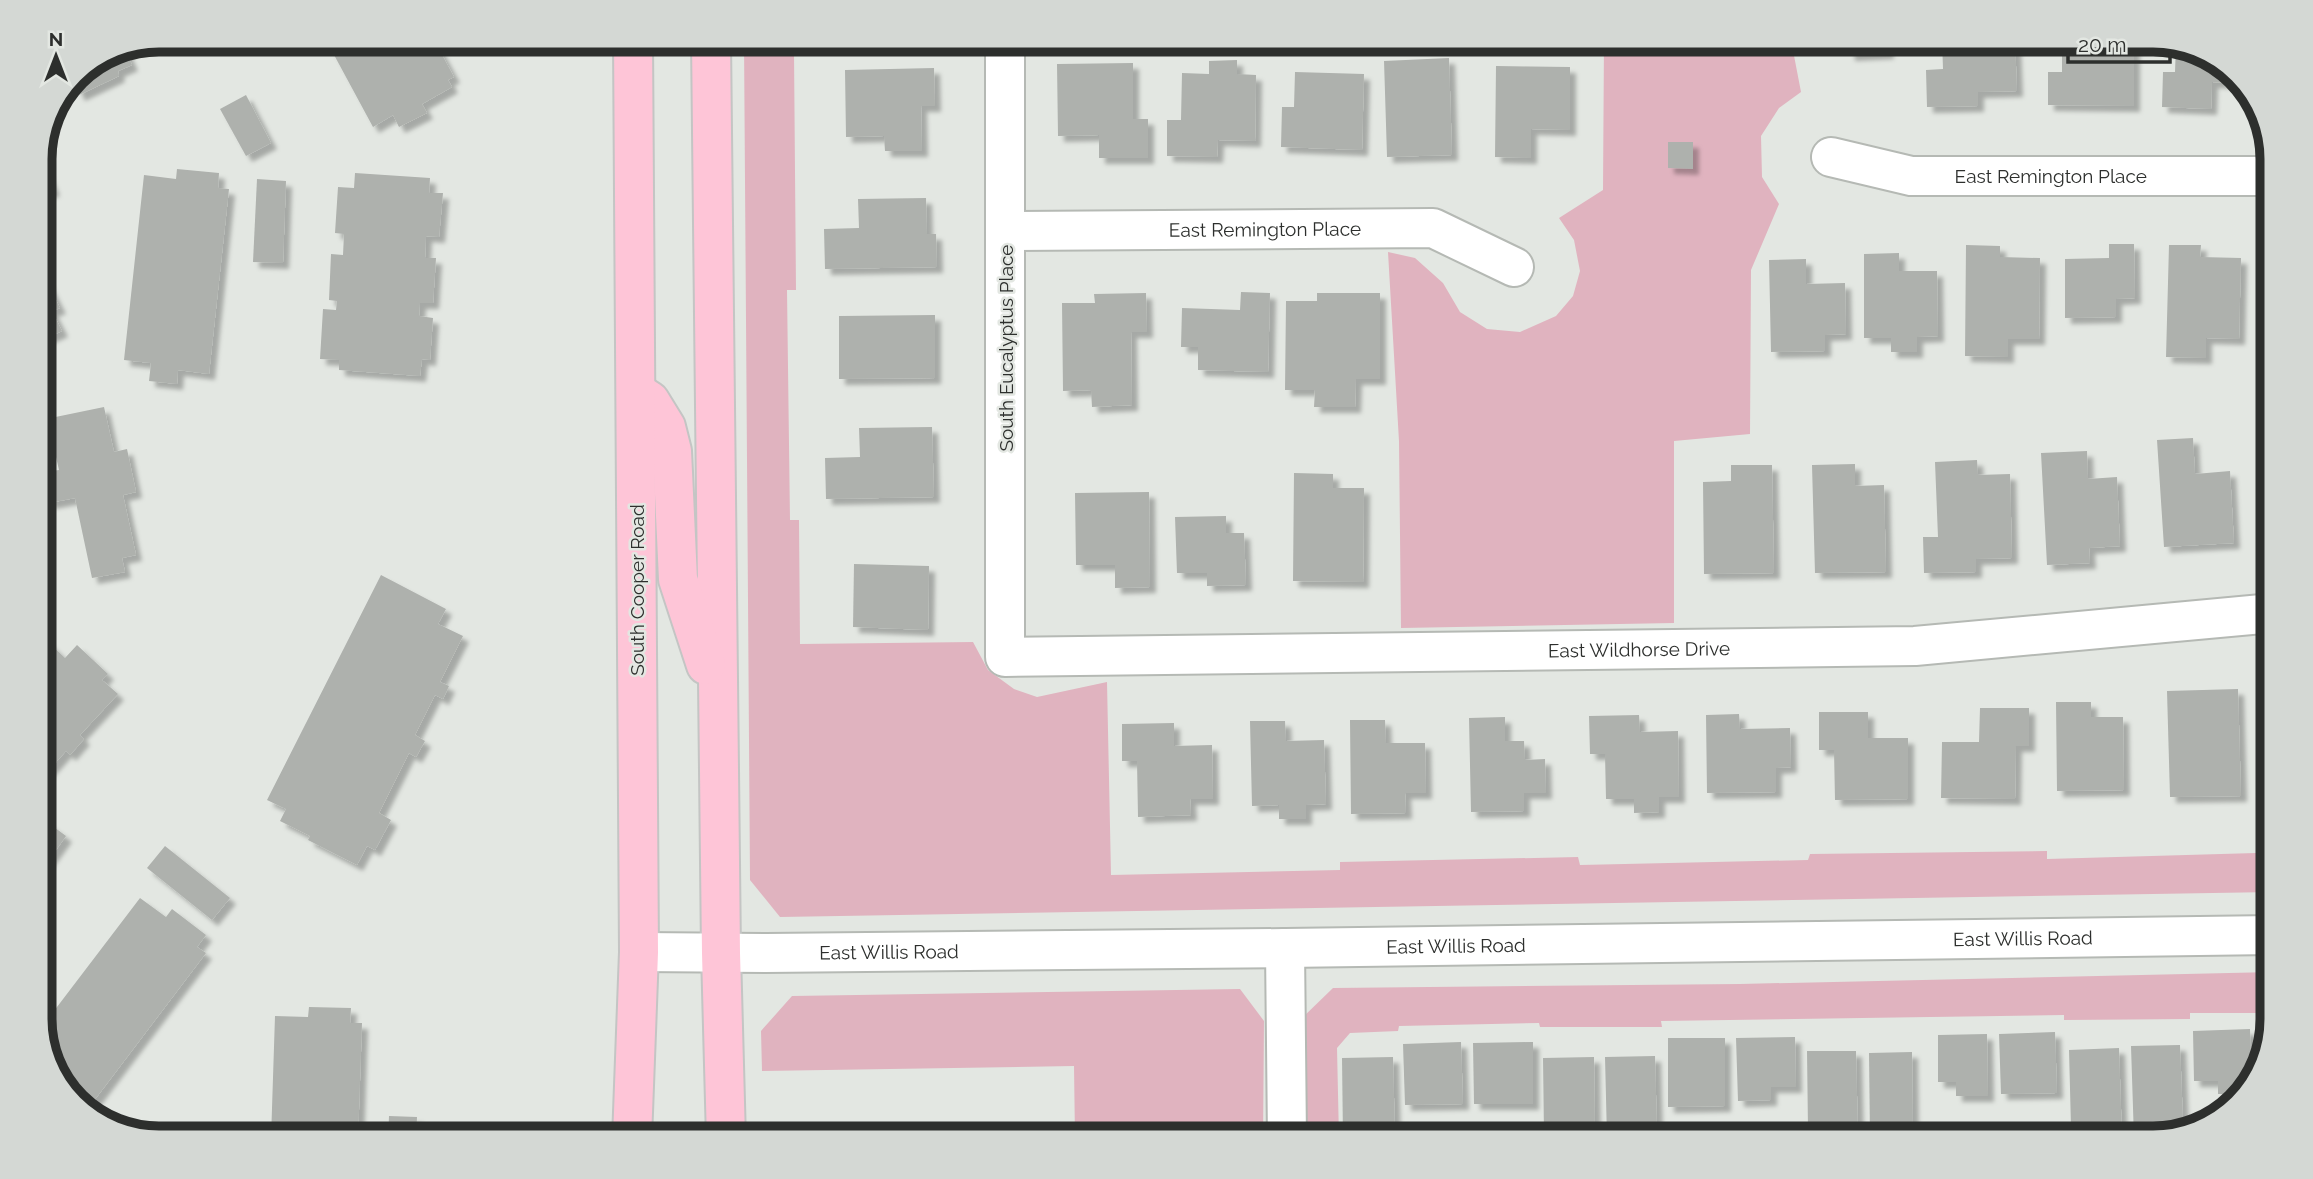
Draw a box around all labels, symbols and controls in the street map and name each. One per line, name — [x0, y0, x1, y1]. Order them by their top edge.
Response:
north arrow — [21, 21, 91, 91]
scale bar — [2068, 21, 2170, 65]
text: N — [49, 28, 63, 50]
text: 20 m — [2078, 32, 2126, 57]
street label: East Remington Place — [1955, 165, 2147, 187]
street label: East Remington Place — [1169, 218, 1361, 241]
street label: South Eucalyptus Place — [995, 244, 1017, 452]
street label: South Cooper Road — [626, 504, 648, 676]
street label: East Wildhorse Drive — [1548, 637, 1730, 661]
street label: East Willis Road — [1953, 926, 2093, 950]
street label: East Willis Road — [1386, 934, 1526, 958]
street label: East Willis Road — [819, 940, 959, 963]

